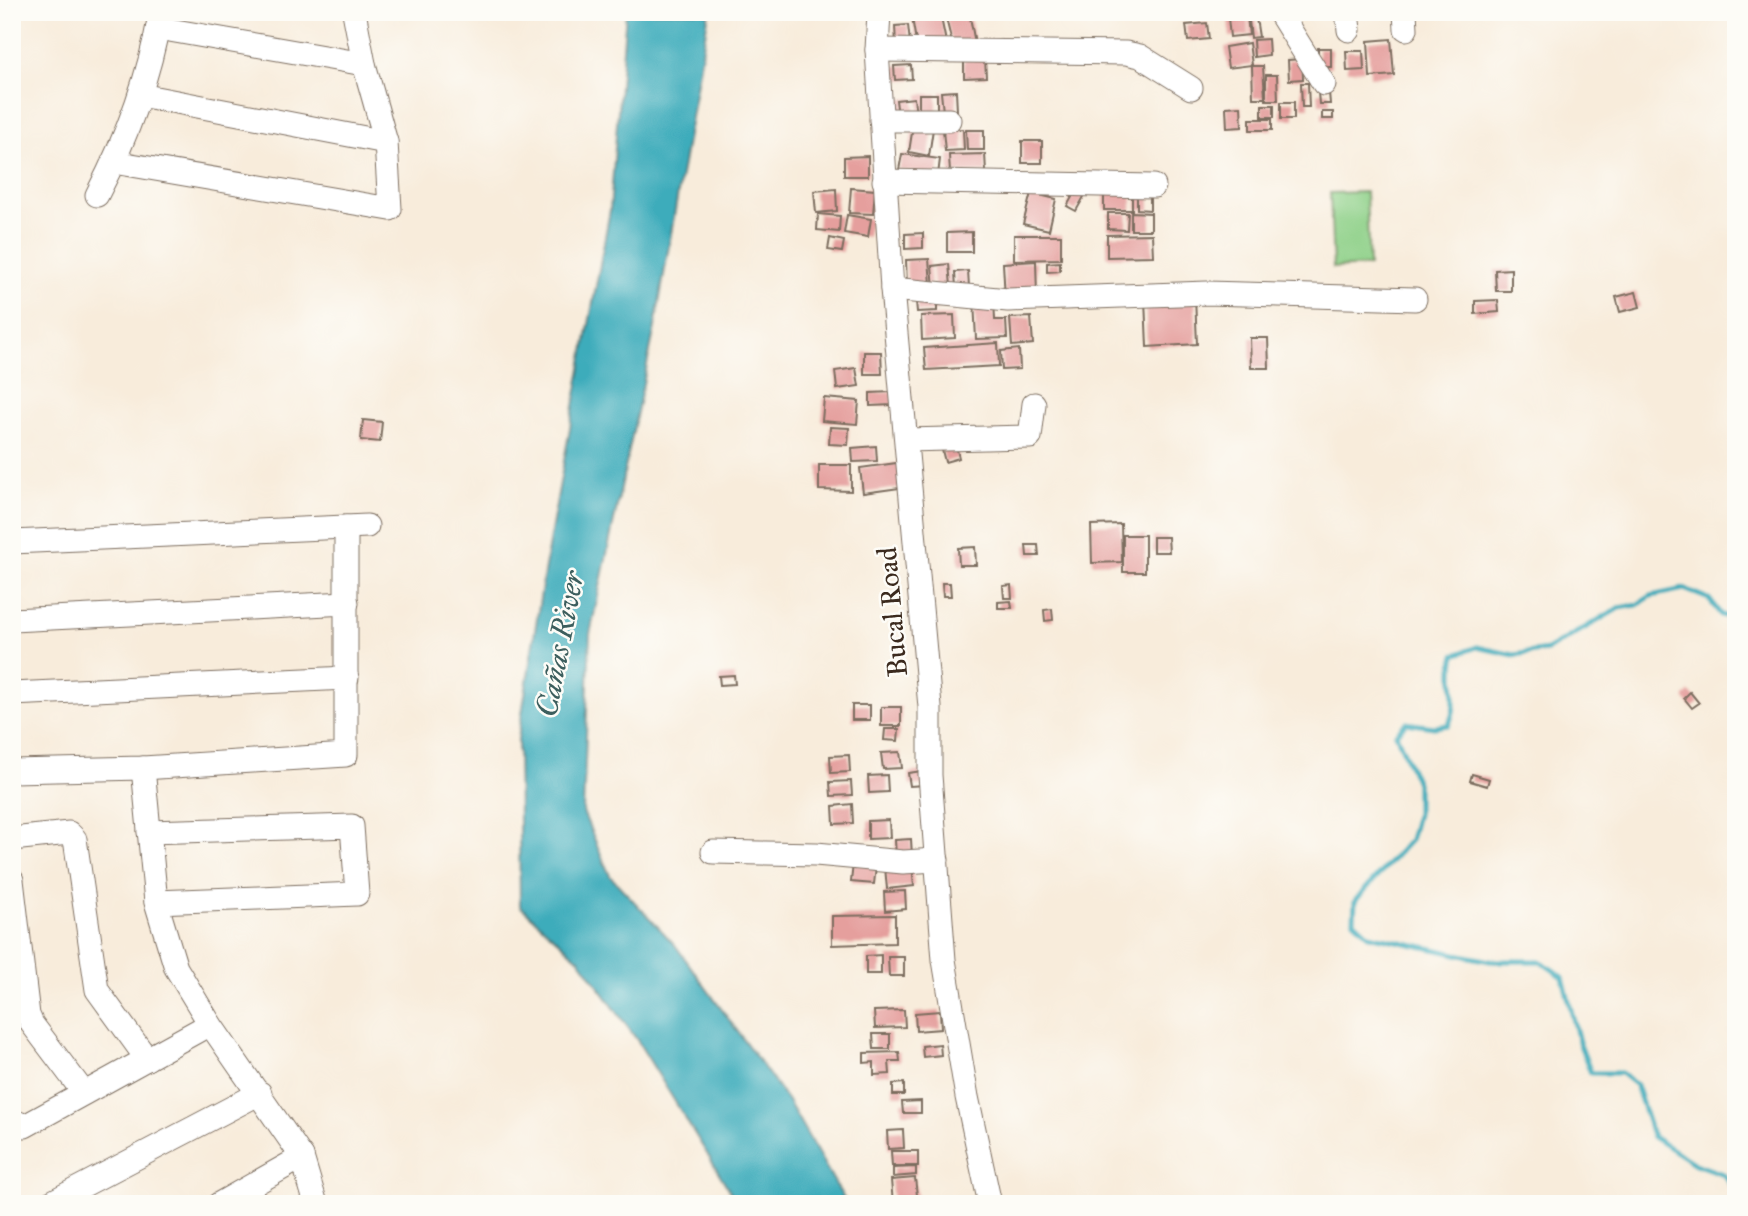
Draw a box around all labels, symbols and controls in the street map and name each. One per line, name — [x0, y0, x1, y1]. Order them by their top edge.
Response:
street label: Bucal Road — [869, 546, 915, 678]
water label: Cañas River — [528, 567, 592, 720]

